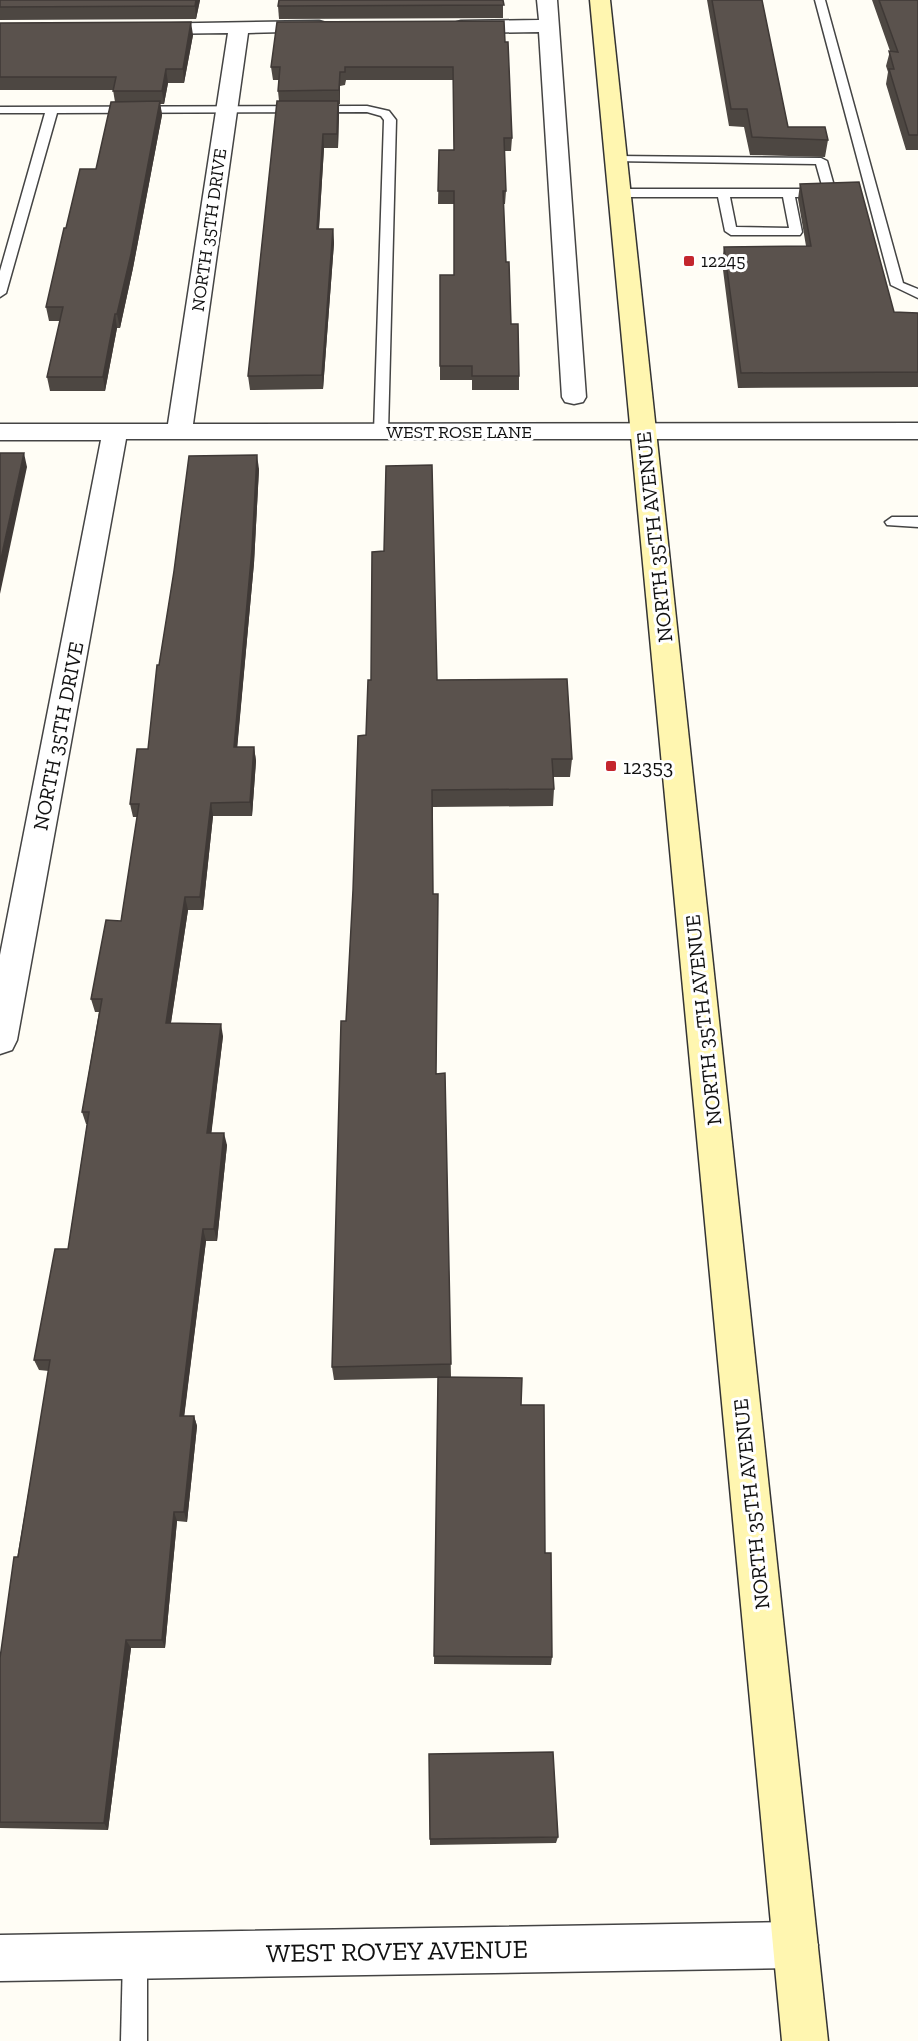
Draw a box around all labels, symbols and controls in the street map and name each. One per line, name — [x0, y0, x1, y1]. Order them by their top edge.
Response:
street label: NORTH 35TH DRIVE — [187, 147, 231, 313]
place label: 12245 — [701, 250, 745, 272]
marker: 12245 — [682, 254, 696, 268]
street label: WEST ROSE LANE — [386, 421, 532, 443]
street label: NORTH 35TH AVENUE — [630, 430, 678, 644]
street label: NORTH 35TH DRIVE — [27, 640, 89, 832]
place label: 12353 — [623, 754, 673, 779]
marker: 12353 — [604, 759, 618, 773]
street label: NORTH 35TH AVENUE — [679, 913, 727, 1127]
street label: NORTH 35TH AVENUE — [727, 1397, 775, 1611]
street label: WEST ROVEY AVENUE — [266, 1933, 528, 1969]

